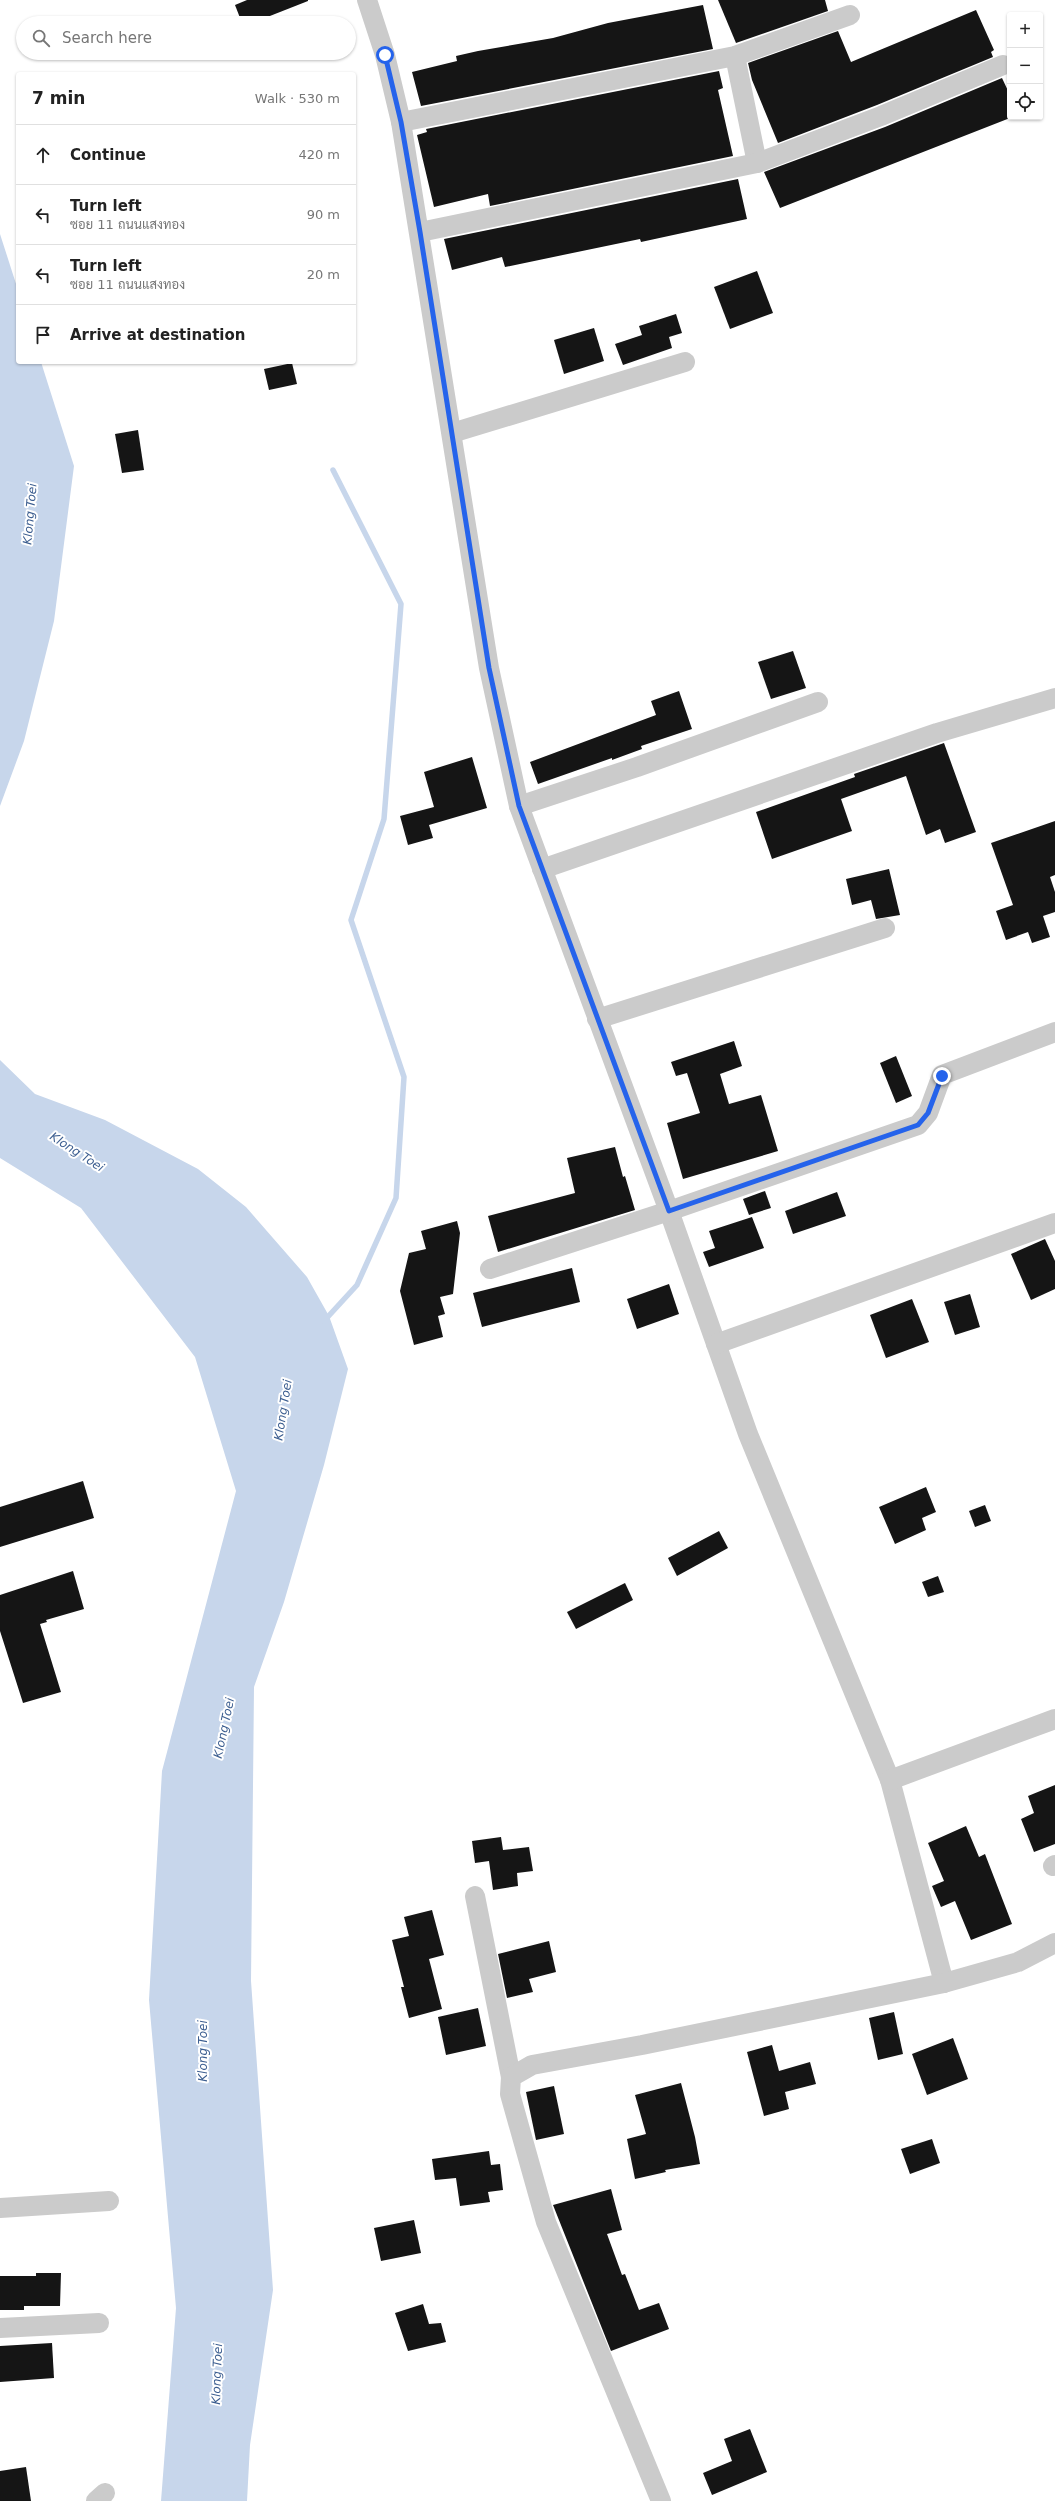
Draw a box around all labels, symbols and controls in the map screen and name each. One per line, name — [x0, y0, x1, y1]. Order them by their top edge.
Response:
map controls — [1007, 12, 1043, 120]
button: + — [1007, 12, 1043, 48]
search box — [16, 16, 356, 60]
icon: search — [30, 27, 52, 49]
text: Search here — [62, 29, 152, 47]
route start — [376, 46, 394, 64]
button: − — [1007, 48, 1043, 84]
button: locate — [1007, 84, 1043, 120]
text: 7 min — [32, 88, 85, 108]
text: Walk · 530 m — [255, 91, 340, 106]
icon: ahead — [32, 144, 54, 166]
text: Continue — [70, 146, 146, 164]
text: 420 m — [298, 147, 340, 162]
text: Turn left — [70, 197, 142, 215]
icon: left — [32, 204, 54, 226]
text: 90 m — [307, 207, 340, 222]
text: ซอย 11 ถนนแสงทอง — [70, 217, 185, 232]
text: Turn left — [70, 257, 142, 275]
icon: left — [32, 264, 54, 286]
text: 20 m — [307, 267, 340, 282]
text: ซอย 11 ถนนแสงทอง — [70, 277, 185, 292]
icon: arrive — [32, 324, 54, 346]
text: Arrive at destination — [70, 326, 245, 344]
water label: Klong Toei — [20, 482, 40, 545]
route end — [933, 1067, 951, 1085]
water label: Klong Toei — [47, 1129, 107, 1175]
water label: Klong Toei — [271, 1378, 295, 1441]
water label: Klong Toei — [211, 1696, 237, 1760]
water label: Klong Toei — [196, 2020, 210, 2082]
water label: Klong Toei — [209, 2342, 225, 2405]

